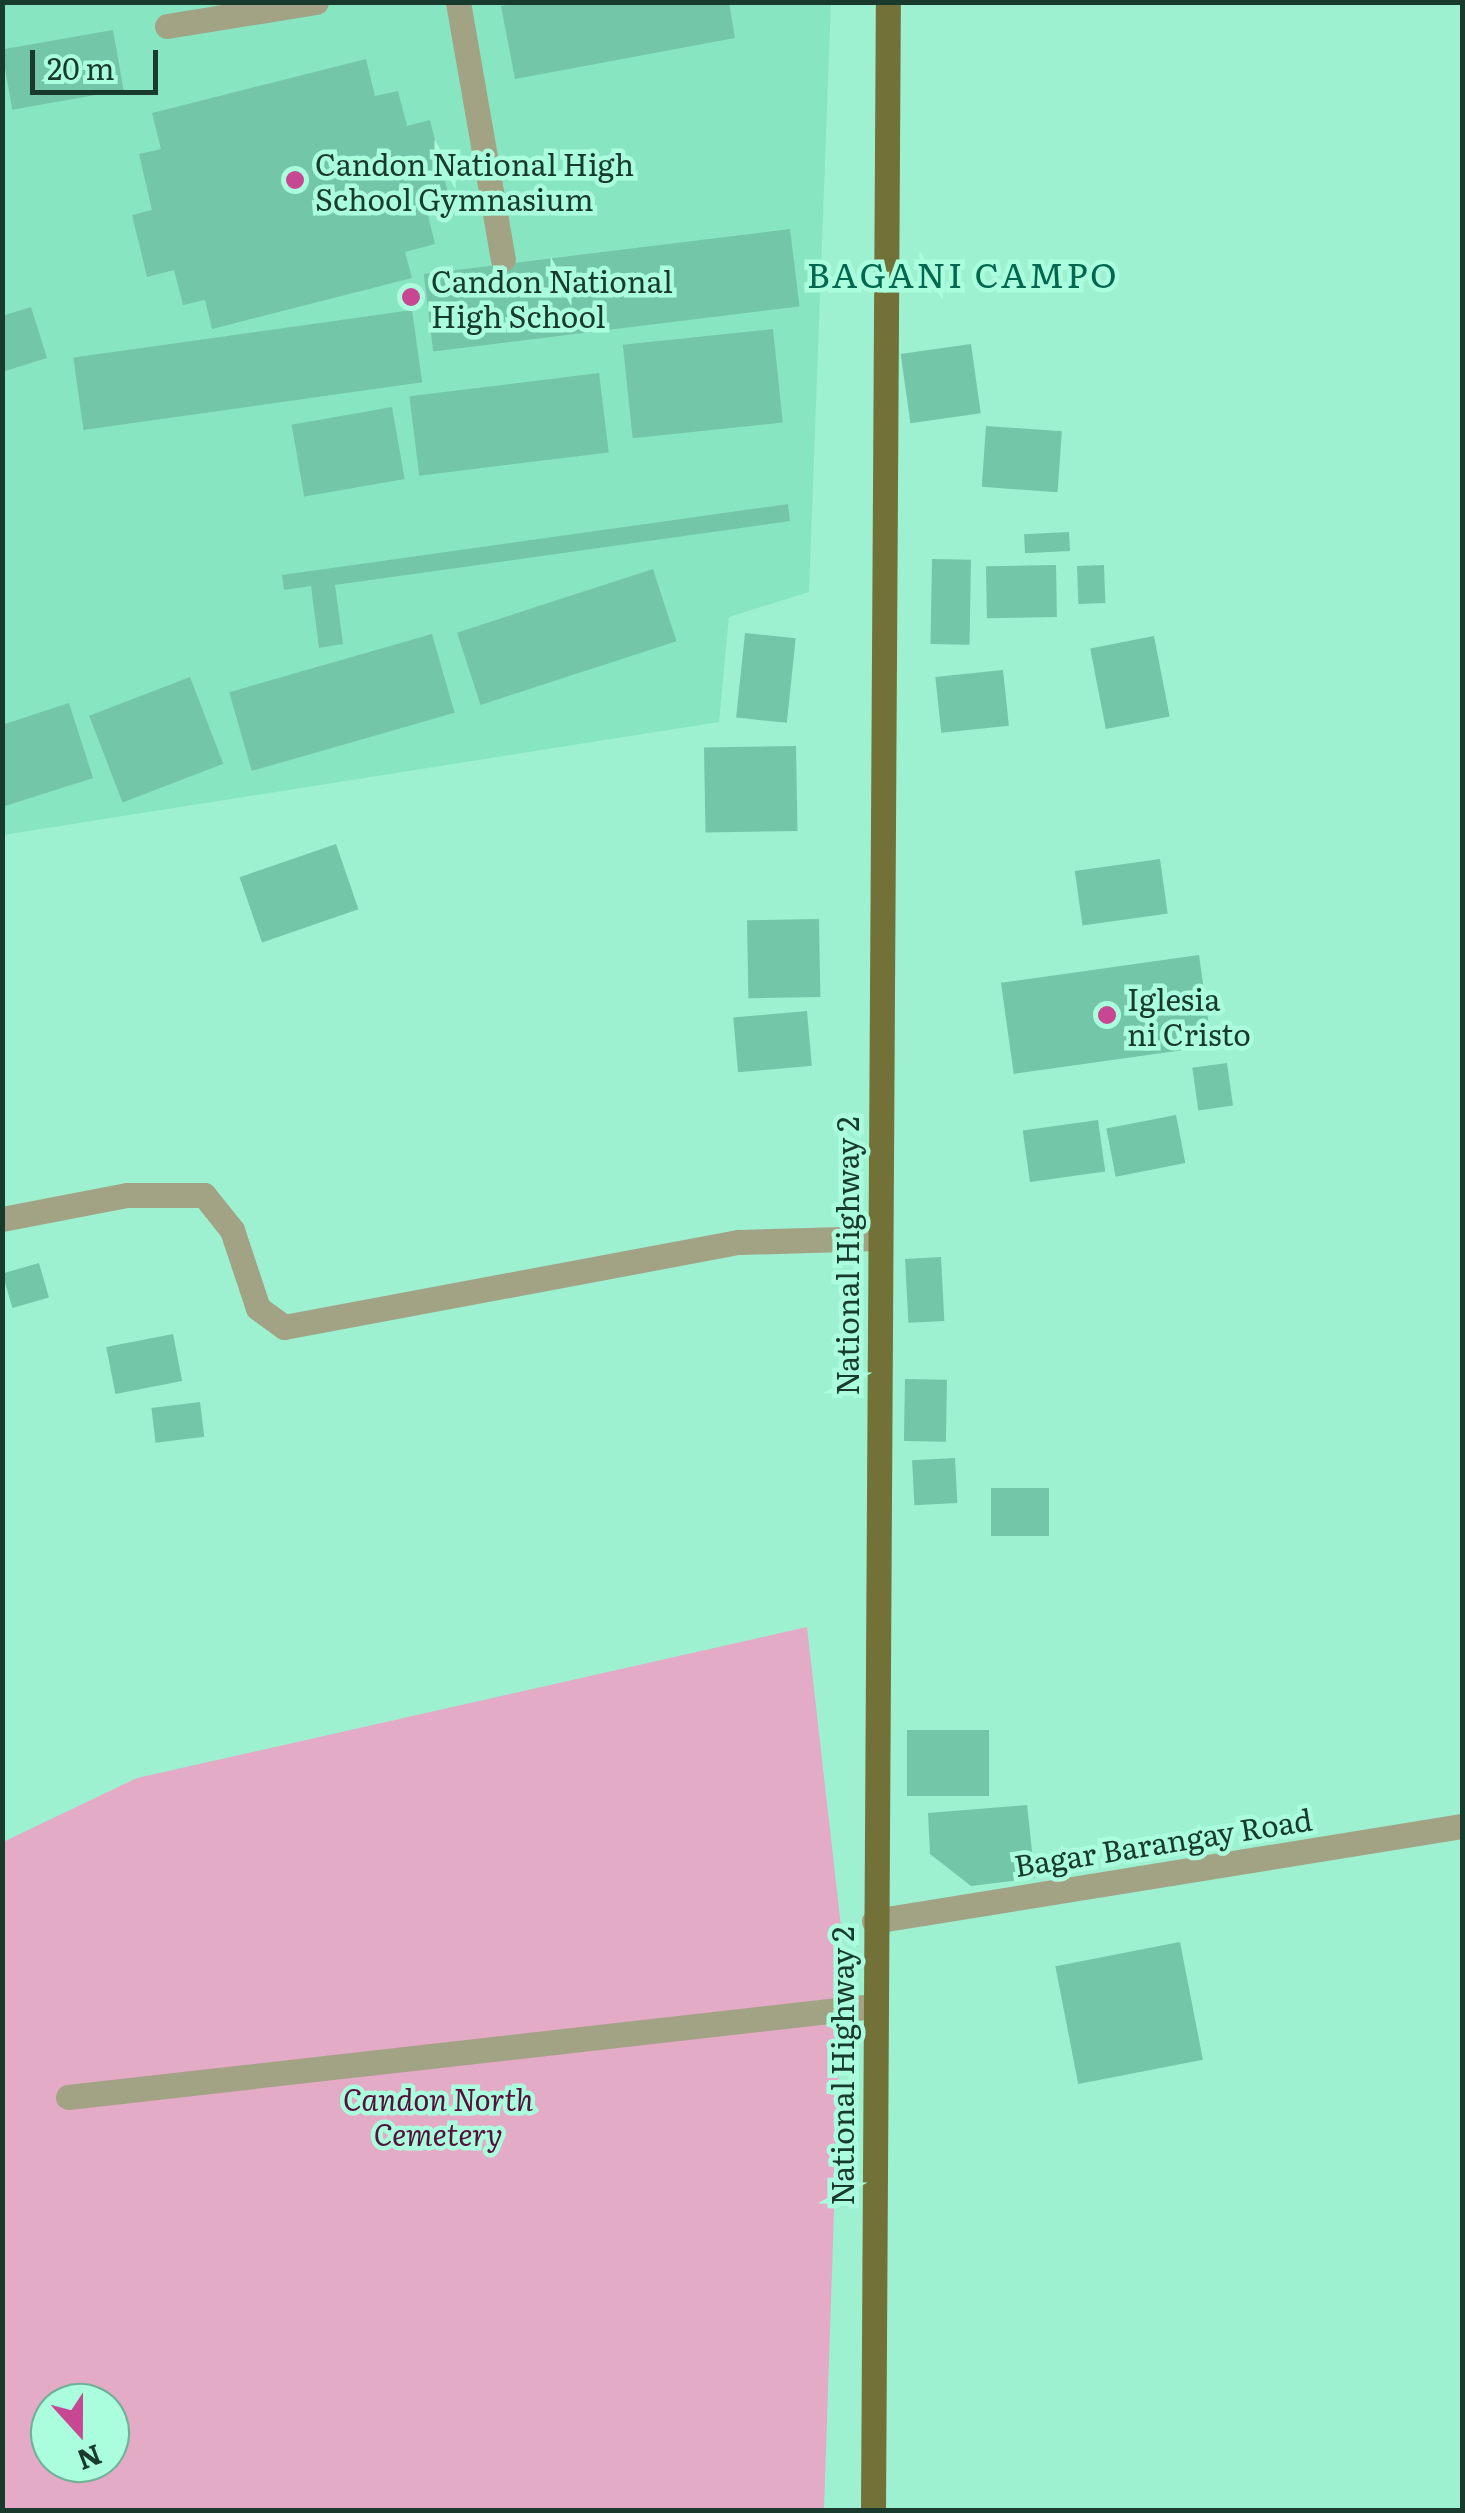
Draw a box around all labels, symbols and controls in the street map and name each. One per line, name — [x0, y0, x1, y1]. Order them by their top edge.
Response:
scale bar — [35, 30, 162, 92]
text: 20 m — [47, 45, 115, 89]
place label: Candon National High School Gymnasium — [315, 145, 634, 216]
marker: Candon National High School Gymnasium — [284, 169, 306, 191]
district label: BAGANI CAMPO — [807, 252, 1119, 294]
place label: Candon National High School — [431, 262, 673, 332]
marker: Candon National High School — [400, 286, 422, 308]
place label: Iglesia ni Cristo — [1127, 980, 1251, 1050]
marker: Iglesia ni Cristo — [1096, 1004, 1118, 1026]
street label: National Highway 2 — [828, 1116, 864, 1396]
street label: Bagar Barangay Road — [1011, 1800, 1315, 1882]
street label: National Highway 2 — [823, 1926, 859, 2206]
park label: Candon North Cemetery — [343, 2080, 533, 2150]
north arrow — [30, 2383, 130, 2483]
text: N — [72, 2435, 109, 2483]

